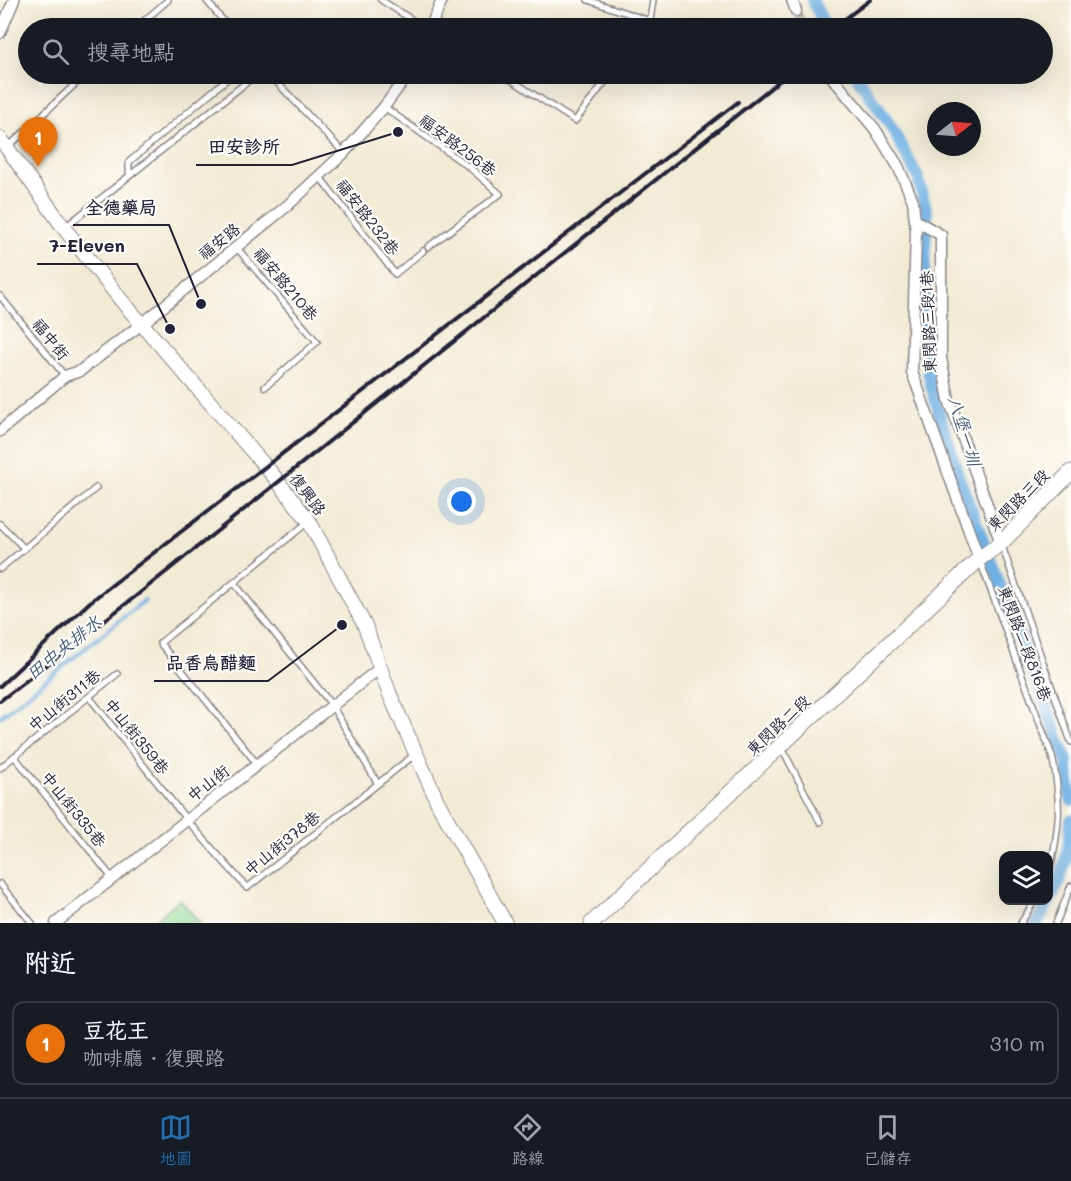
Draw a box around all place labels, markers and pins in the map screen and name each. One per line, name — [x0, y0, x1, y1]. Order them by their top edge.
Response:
pin: 1 — [18, 118, 57, 167]
callout: 田安診所 — [196, 129, 292, 165]
callout: 全德藥局 — [73, 189, 169, 225]
callout: 7-Eleven — [37, 228, 137, 264]
callout: 品香烏醋麵 — [154, 645, 268, 681]

